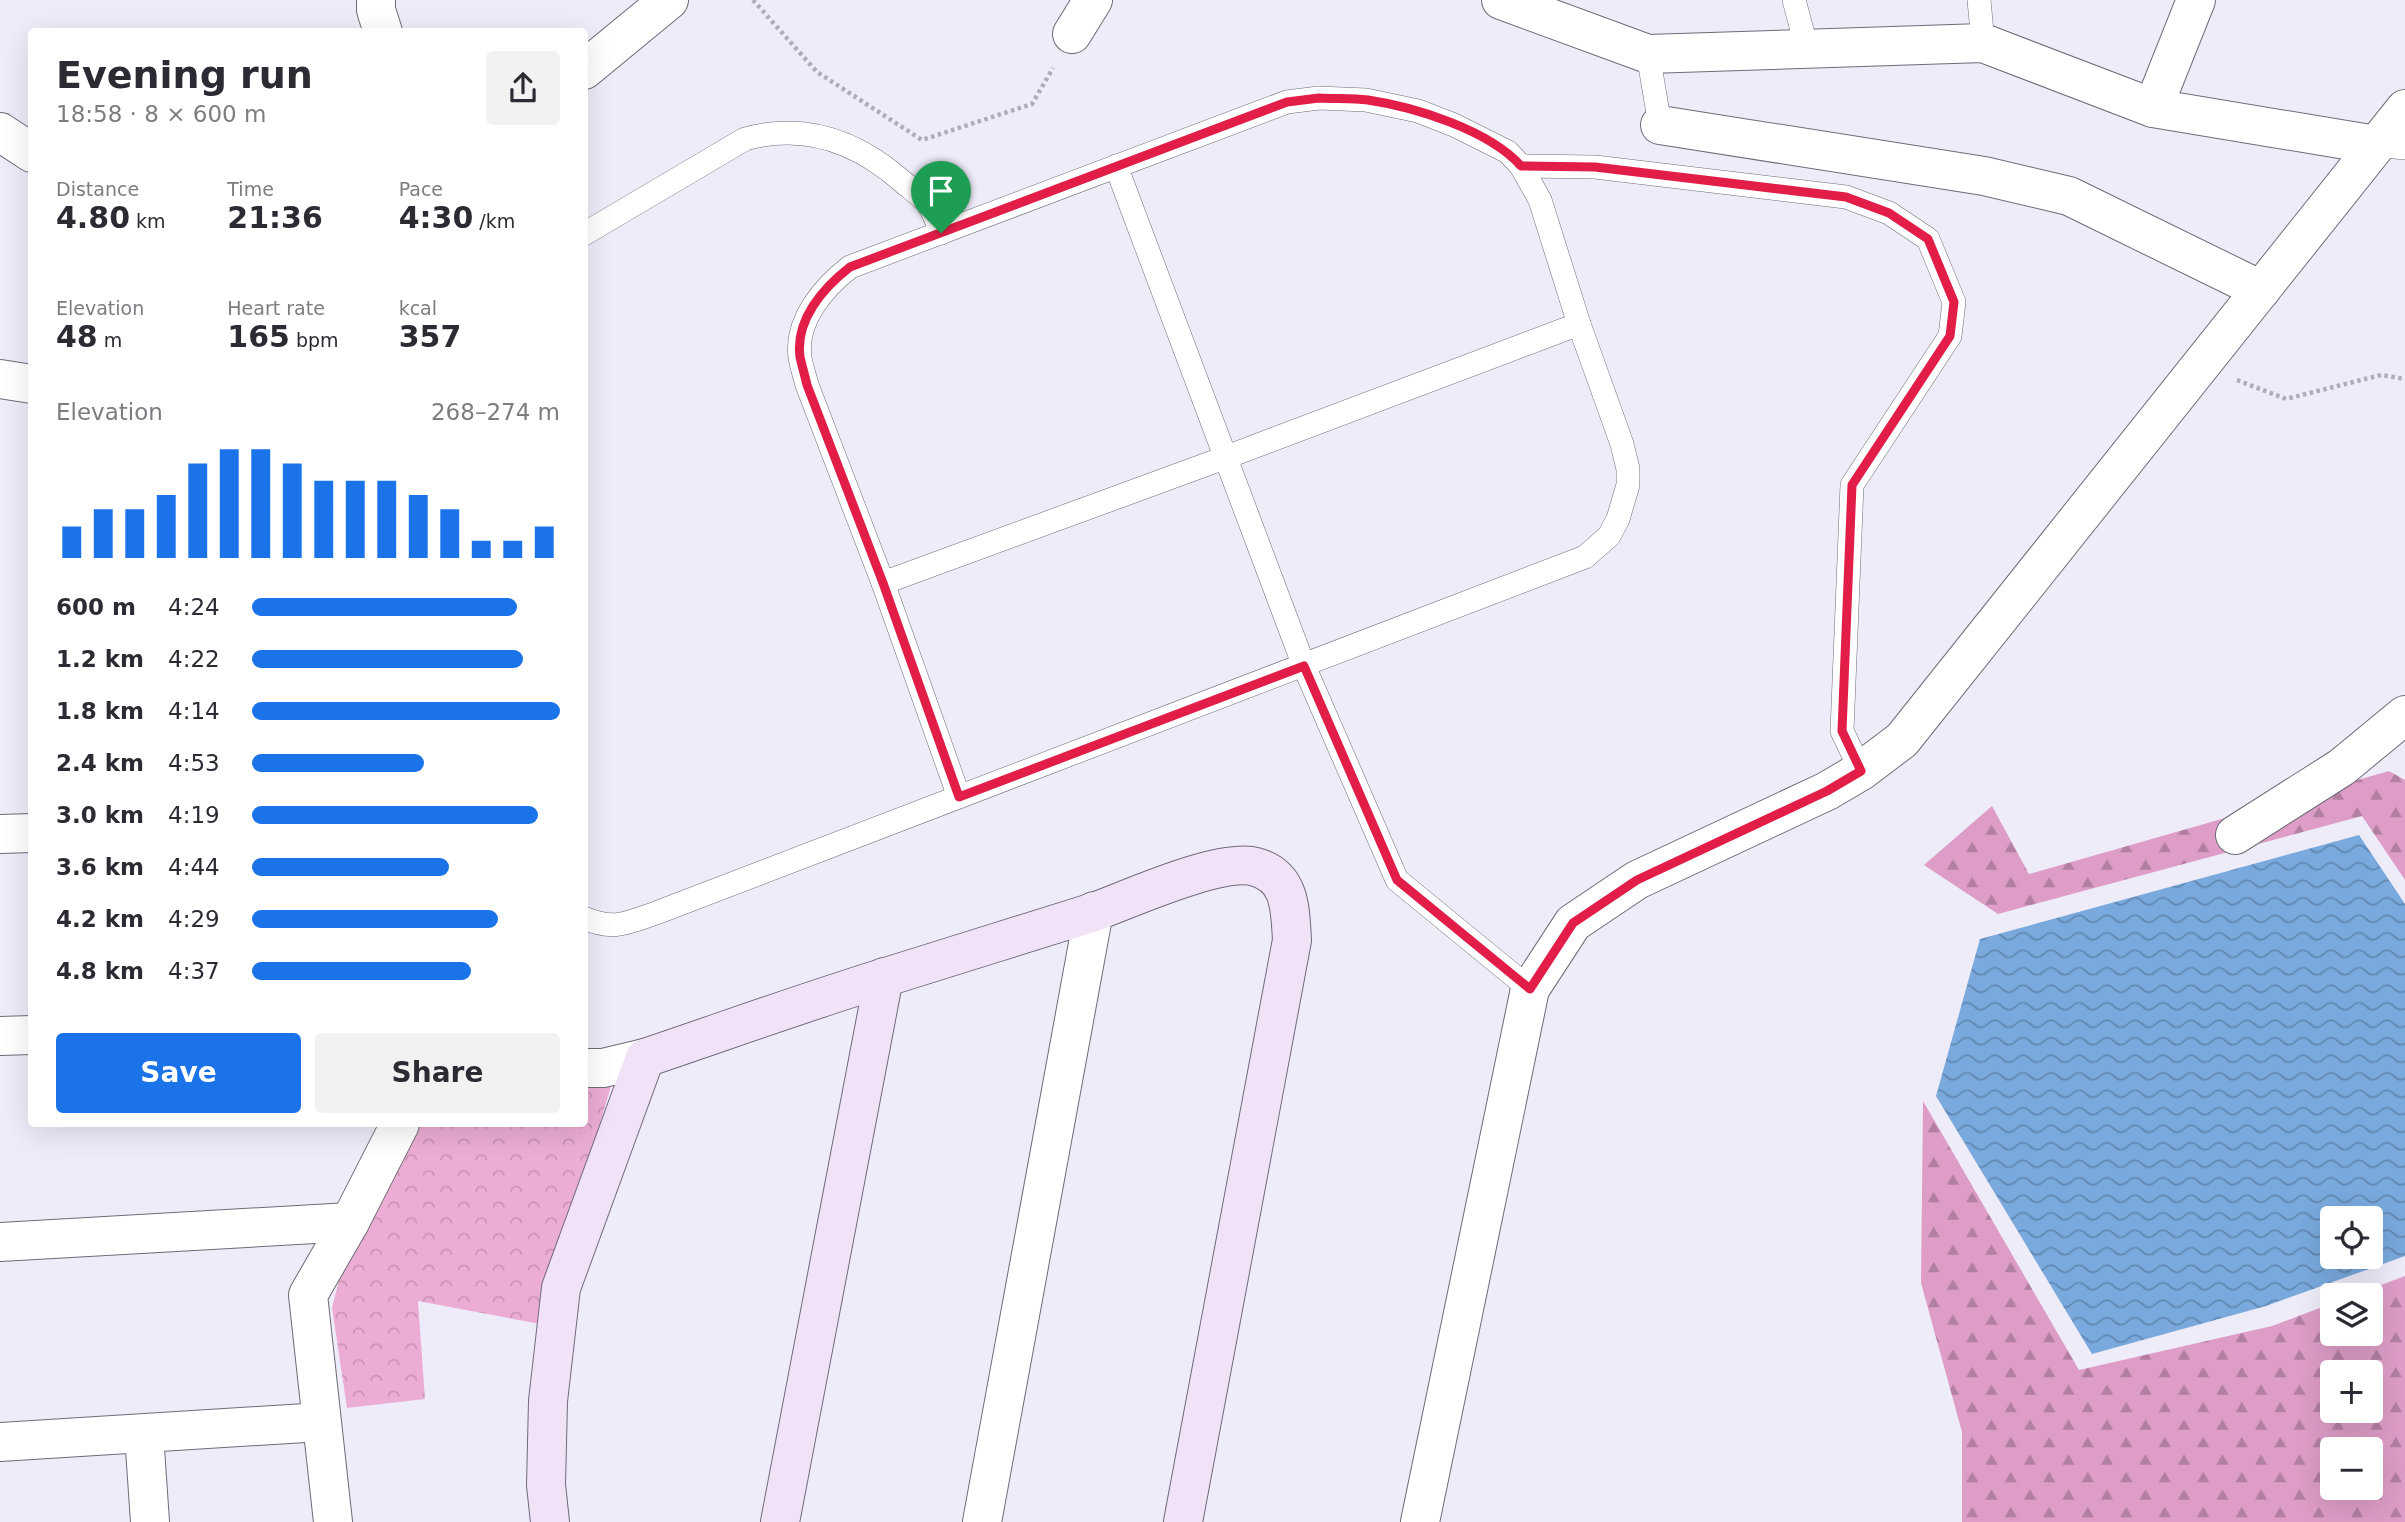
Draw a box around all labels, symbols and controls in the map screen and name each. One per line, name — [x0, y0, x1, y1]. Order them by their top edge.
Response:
button: share — [486, 51, 560, 125]
text: Evening run — [56, 53, 313, 97]
text: 18:58 · 8 × 600 m — [56, 101, 266, 127]
pin — [911, 161, 971, 233]
icon: arrive — [922, 172, 960, 210]
text: Distance — [56, 178, 139, 200]
text: Time — [227, 178, 274, 200]
text: Pace — [399, 178, 443, 200]
text: 4.80 — [56, 200, 130, 235]
text: 21:36 — [227, 200, 323, 235]
text: 4:30 — [399, 200, 473, 235]
text: km — [130, 210, 166, 232]
text: /km — [473, 210, 515, 232]
text: Elevation — [56, 297, 144, 319]
text: Heart rate — [227, 297, 325, 319]
text: kcal — [399, 297, 437, 319]
text: 48 — [56, 319, 98, 354]
text: 165 — [227, 319, 290, 354]
text: 357 — [399, 319, 461, 354]
text: m — [98, 329, 122, 351]
text: bpm — [290, 329, 339, 351]
text: Elevation — [56, 399, 163, 425]
text: 268–274 m — [431, 399, 560, 425]
text: 600 m — [56, 594, 136, 620]
text: 4:24 — [168, 594, 220, 620]
text: 1.2 km — [56, 646, 144, 672]
text: 4:22 — [168, 646, 220, 672]
text: 1.8 km — [56, 698, 144, 724]
text: 4:14 — [168, 698, 220, 724]
text: 2.4 km — [56, 750, 144, 776]
text: 4:53 — [168, 750, 220, 776]
text: 3.0 km — [56, 802, 144, 828]
text: 4:19 — [168, 802, 220, 828]
text: 3.6 km — [56, 854, 144, 880]
text: 4:44 — [168, 854, 220, 880]
text: 4.2 km — [56, 906, 144, 932]
text: 4:29 — [168, 906, 220, 932]
text: 4.8 km — [56, 958, 144, 984]
text: 4:37 — [168, 958, 220, 984]
button: Save — [56, 1033, 301, 1113]
button: Share — [315, 1033, 560, 1113]
map controls — [2320, 1206, 2383, 1500]
button: locate — [2320, 1206, 2383, 1269]
button: layers — [2320, 1283, 2383, 1346]
button: + — [2320, 1360, 2383, 1423]
button: − — [2320, 1437, 2383, 1500]

